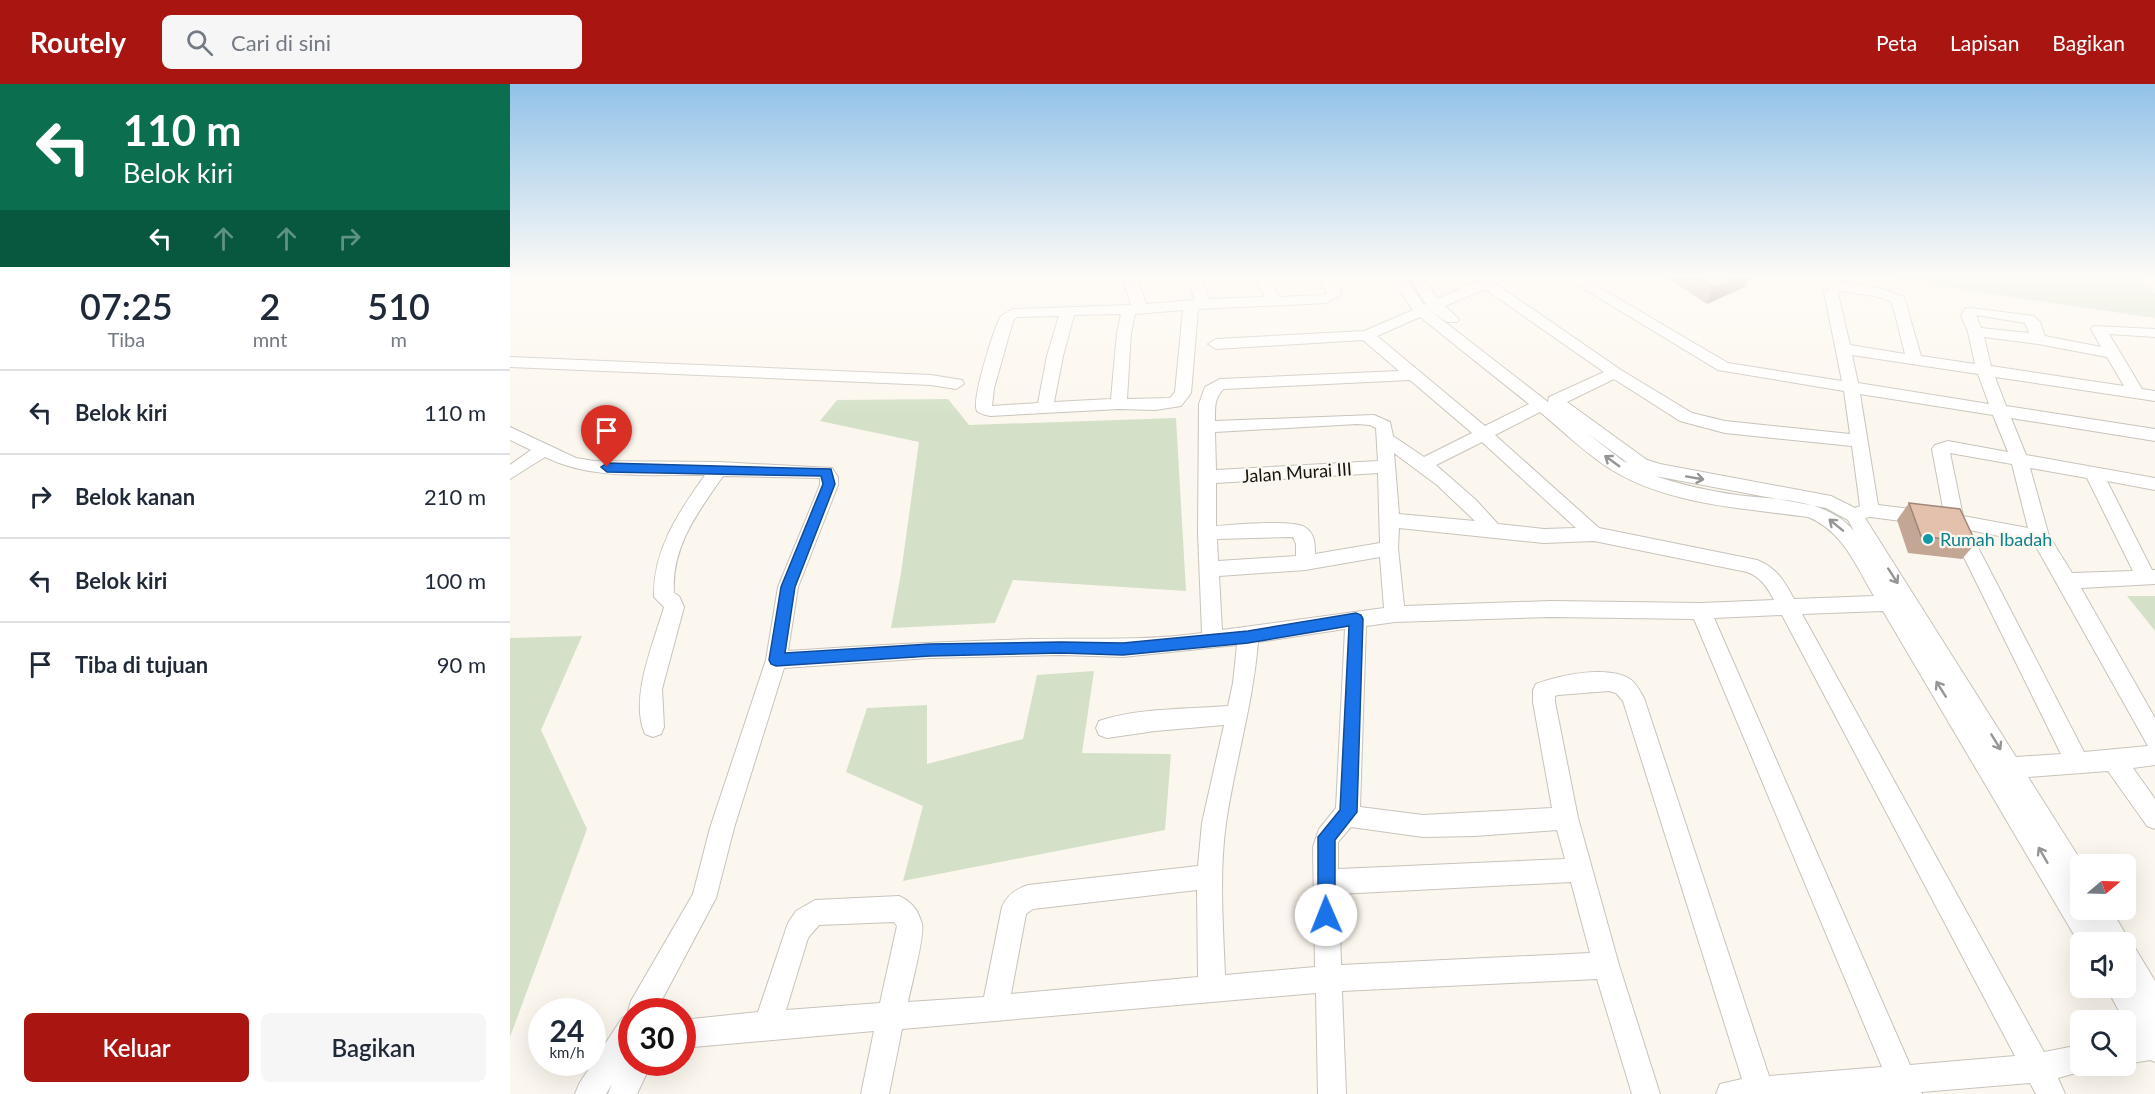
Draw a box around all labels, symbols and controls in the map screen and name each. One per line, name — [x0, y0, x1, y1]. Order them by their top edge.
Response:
search box — [162, 15, 582, 69]
text: Routely — [30, 25, 126, 59]
icon: search — [183, 26, 216, 59]
text: Cari di sini — [231, 29, 331, 56]
text: Peta — [1876, 30, 1917, 55]
text: Lapisan — [1950, 30, 2019, 55]
text: Bagikan — [2052, 30, 2125, 55]
text: 110 m — [123, 105, 241, 155]
icon: left — [24, 108, 102, 186]
text: Belok kiri — [123, 156, 233, 189]
icon: left — [144, 222, 177, 255]
icon: ahead — [207, 222, 240, 255]
icon: ahead — [270, 222, 303, 255]
icon: right — [333, 222, 366, 255]
text: 07:25 — [80, 284, 173, 328]
text: 2 — [260, 284, 280, 328]
text: 510 — [367, 284, 430, 328]
text: Tiba — [107, 327, 145, 351]
text: mnt — [253, 327, 287, 351]
text: m — [390, 327, 407, 351]
icon: left — [24, 396, 57, 429]
text: Belok kiri — [75, 399, 167, 426]
text: 110 m — [424, 399, 486, 426]
pin — [581, 405, 632, 467]
icon: arrive — [590, 414, 623, 447]
one-way arrow — [1604, 455, 1620, 467]
street label: Jalan Murai III — [1241, 457, 1353, 487]
one-way arrow — [1685, 473, 1705, 484]
icon: right — [24, 480, 57, 513]
text: Belok kanan — [75, 483, 195, 510]
text: 210 m — [424, 483, 486, 510]
one-way arrow — [1829, 519, 1845, 532]
place label: Rumah Ibadah — [1940, 528, 2052, 550]
marker: Rumah Ibadah — [1921, 532, 1935, 546]
icon: left — [24, 564, 57, 597]
text: Belok kiri — [75, 567, 167, 594]
text: 100 m — [424, 567, 486, 594]
one-way arrow — [1887, 568, 1899, 584]
icon: arrive — [24, 648, 57, 681]
text: Tiba di tujuan — [75, 651, 208, 678]
text: 90 m — [437, 651, 486, 678]
one-way arrow — [1934, 681, 1946, 698]
one-way arrow — [1990, 733, 2002, 750]
one-way arrow — [2036, 847, 2048, 864]
north arrow — [2070, 854, 2136, 920]
map controls — [2070, 854, 2136, 1076]
position arrow — [1294, 883, 1358, 947]
button: sound — [2070, 932, 2136, 998]
speed limit sign: 30 — [618, 998, 696, 1076]
button: search — [2070, 1010, 2136, 1076]
text: 24 — [550, 1012, 584, 1048]
button: Keluar — [24, 1013, 249, 1082]
button: Bagikan — [261, 1013, 486, 1082]
text: km/h — [549, 1043, 585, 1061]

